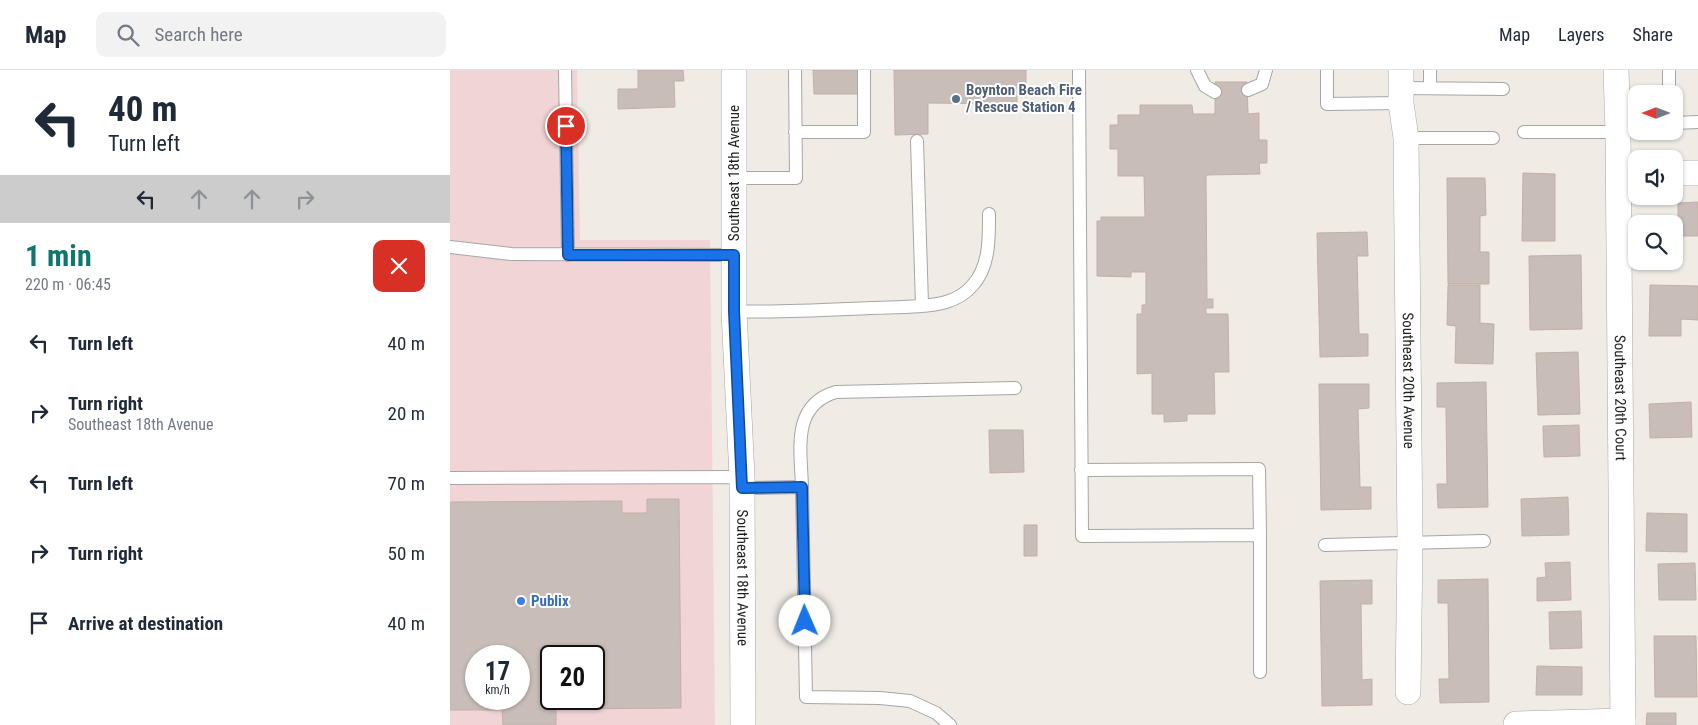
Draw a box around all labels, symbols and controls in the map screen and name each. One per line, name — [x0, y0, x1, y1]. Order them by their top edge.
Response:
search box — [96, 12, 446, 57]
text: Map — [25, 21, 66, 49]
icon: search — [114, 21, 142, 49]
text: Search here — [154, 23, 243, 46]
text: Map — [1499, 24, 1530, 45]
text: Layers — [1558, 24, 1605, 45]
text: Share — [1633, 24, 1673, 45]
place label: Boynton Beach Fire / Rescue Station 4 — [966, 81, 1082, 116]
north arrow — [1628, 85, 1682, 140]
map controls — [1628, 85, 1683, 270]
text: 40 m — [108, 89, 177, 130]
icon: left — [25, 90, 90, 155]
marker: Boynton Beach Fire / Rescue Station 4 — [950, 93, 962, 105]
pin — [545, 105, 587, 147]
street label: Southeast 18th Avenue — [725, 105, 743, 241]
icon: arrive — [552, 112, 580, 140]
text: Turn left — [108, 131, 180, 156]
button: sound — [1628, 150, 1683, 205]
icon: left — [132, 185, 160, 213]
icon: ahead — [185, 185, 213, 213]
icon: ahead — [238, 185, 266, 213]
icon: right — [291, 185, 319, 213]
button: search — [1628, 215, 1683, 270]
text: 1 min — [25, 238, 92, 273]
button: close — [373, 240, 425, 292]
text: 220 m · 06:45 — [25, 275, 111, 294]
street label: Southeast 20th Avenue — [1399, 312, 1418, 449]
icon: left — [25, 329, 53, 357]
text: Turn left — [68, 332, 133, 355]
text: 40 m — [388, 332, 425, 355]
street label: Southeast 20th Court — [1611, 335, 1630, 461]
text: Turn right — [68, 392, 143, 415]
icon: right — [25, 399, 53, 427]
text: 20 m — [388, 402, 425, 425]
text: Southeast 18th Avenue — [68, 415, 213, 434]
icon: left — [25, 469, 53, 497]
text: Turn left — [68, 472, 133, 495]
text: 70 m — [388, 472, 425, 495]
street label: Southeast 18th Avenue — [733, 510, 752, 646]
icon: right — [25, 539, 53, 567]
text: Turn right — [68, 542, 143, 565]
text: 50 m — [388, 542, 425, 565]
place label: Publix — [531, 592, 569, 610]
position arrow — [778, 594, 830, 646]
marker: Publix — [515, 595, 527, 607]
icon: arrive — [25, 609, 53, 637]
text: Arrive at destination — [68, 612, 223, 635]
text: 40 m — [388, 612, 425, 635]
speed limit sign: 20 — [540, 645, 605, 710]
text: 17 — [485, 657, 510, 686]
text: km/h — [485, 683, 510, 697]

